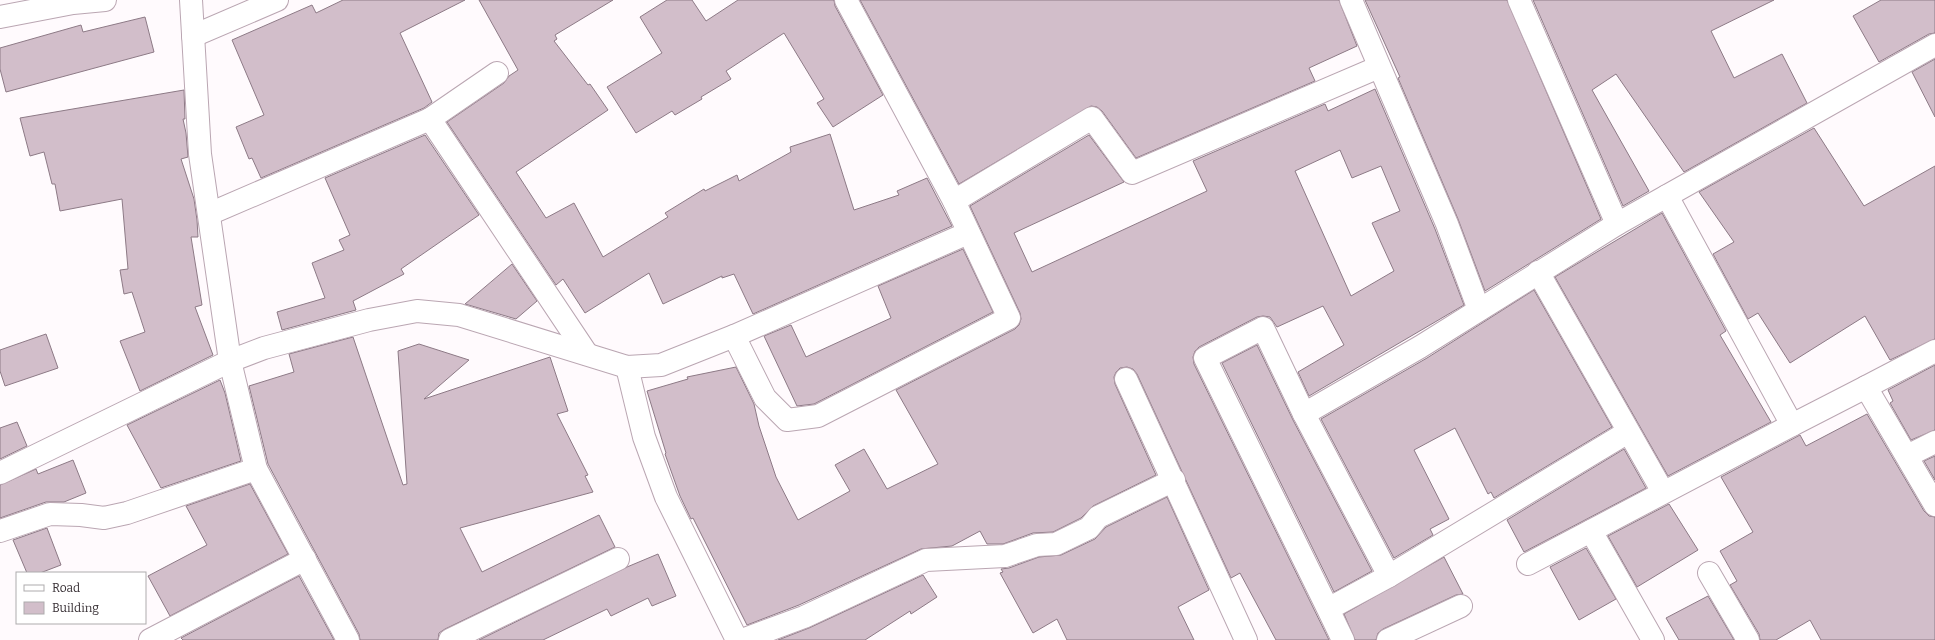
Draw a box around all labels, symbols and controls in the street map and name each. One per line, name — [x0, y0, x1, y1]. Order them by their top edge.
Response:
legend — [16, 572, 146, 624]
text: Road — [52, 581, 80, 595]
text: Building — [52, 601, 99, 615]

